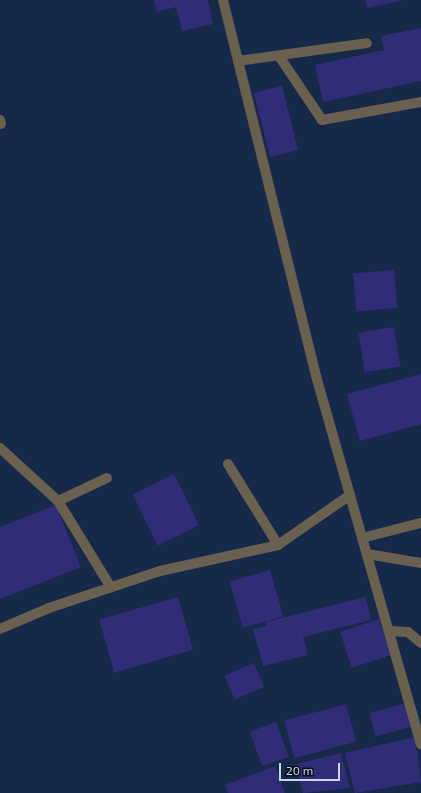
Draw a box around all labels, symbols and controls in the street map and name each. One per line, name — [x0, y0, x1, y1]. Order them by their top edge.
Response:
scale bar — [281, 755, 342, 781]
text: 20 m — [286, 763, 313, 777]

